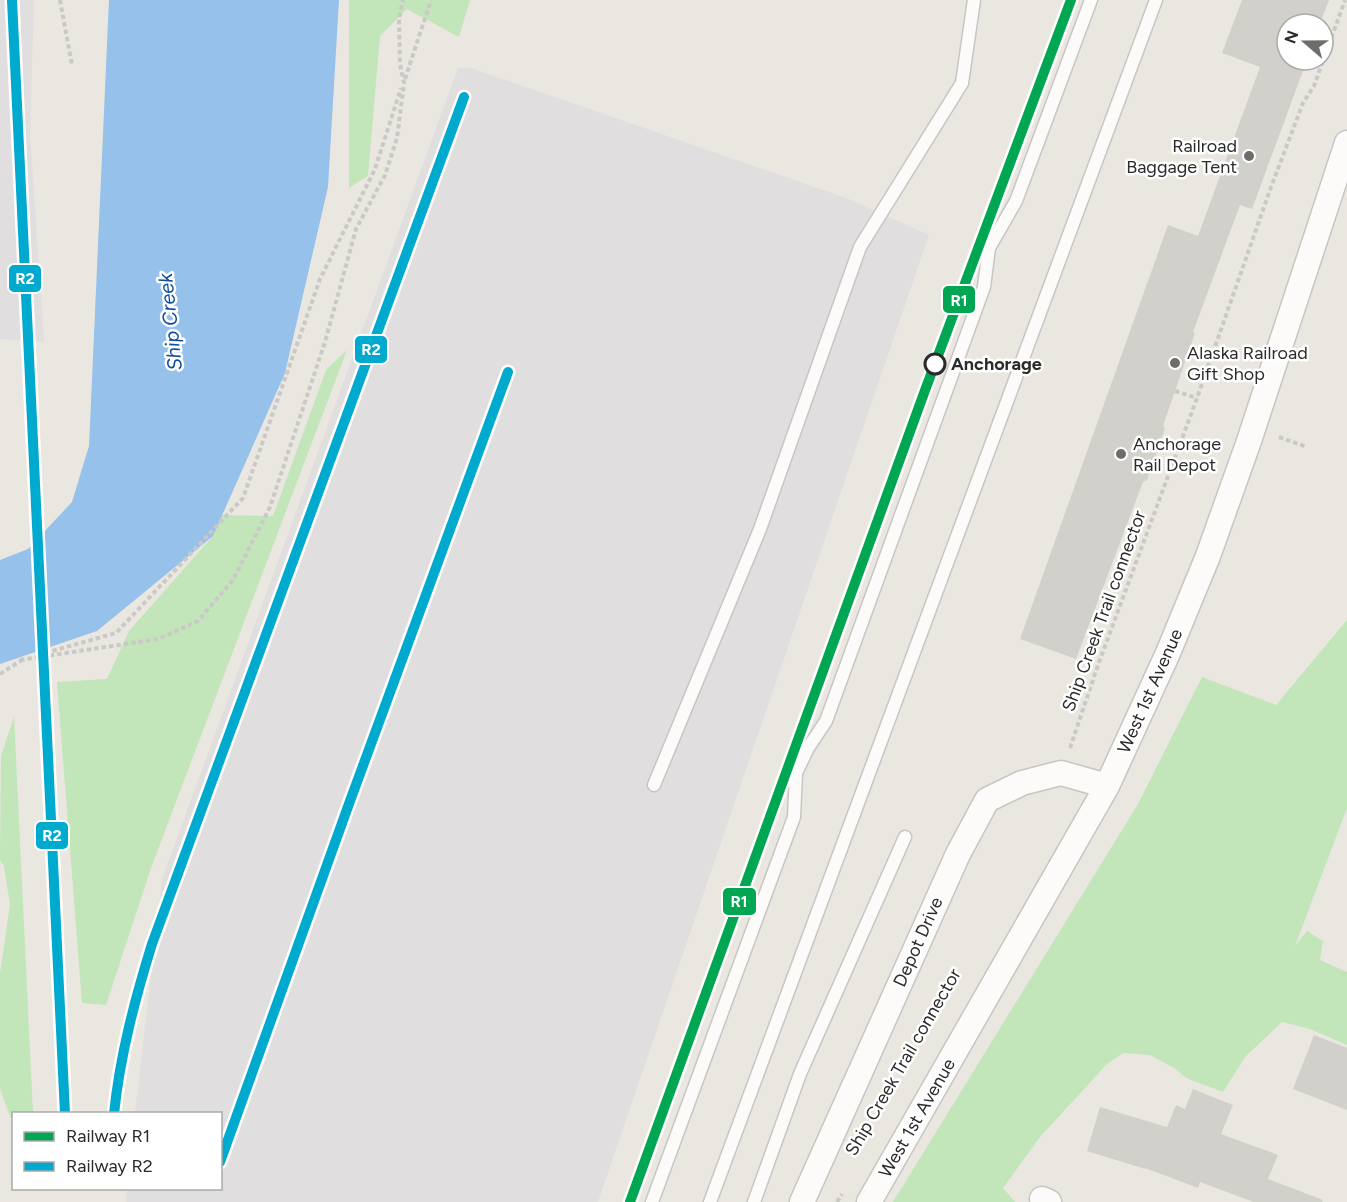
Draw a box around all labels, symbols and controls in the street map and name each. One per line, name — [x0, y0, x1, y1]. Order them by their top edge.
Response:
north arrow — [1275, 12, 1335, 72]
text: N — [1280, 28, 1302, 46]
place label: Railroad Baggage Tent — [1126, 135, 1237, 178]
marker: Railroad Baggage Tent — [1242, 149, 1256, 163]
line badge: R2 — [8, 264, 42, 293]
text: R2 — [15, 269, 35, 288]
water label: Ship Creek — [153, 271, 187, 372]
line badge: R1 — [942, 285, 976, 314]
text: R1 — [950, 291, 968, 310]
line badge: R2 — [354, 335, 388, 364]
text: R2 — [361, 340, 381, 359]
place label: Alaska Railroad Gift Shop — [1187, 342, 1308, 385]
marker: Anchorage — [924, 353, 946, 375]
place label: Anchorage — [951, 353, 1042, 375]
marker: Alaska Railroad Gift Shop — [1168, 356, 1182, 370]
place label: Anchorage Rail Depot — [1133, 433, 1221, 476]
marker: Anchorage Rail Depot — [1114, 447, 1128, 461]
street label: Ship Creek Trail connector — [1057, 507, 1151, 715]
street label: West 1st Avenue — [1113, 625, 1187, 757]
line badge: R2 — [35, 821, 69, 850]
text: R2 — [42, 826, 62, 845]
line badge: R1 — [722, 887, 757, 916]
text: R1 — [730, 892, 748, 911]
street label: Depot Drive — [888, 893, 948, 990]
street label: Ship Creek Trail connector — [840, 965, 966, 1159]
street label: West 1st Avenue — [874, 1054, 960, 1182]
legend — [12, 1112, 222, 1190]
text: Railway R1 — [66, 1125, 150, 1147]
text: Railway R2 — [66, 1155, 153, 1177]

